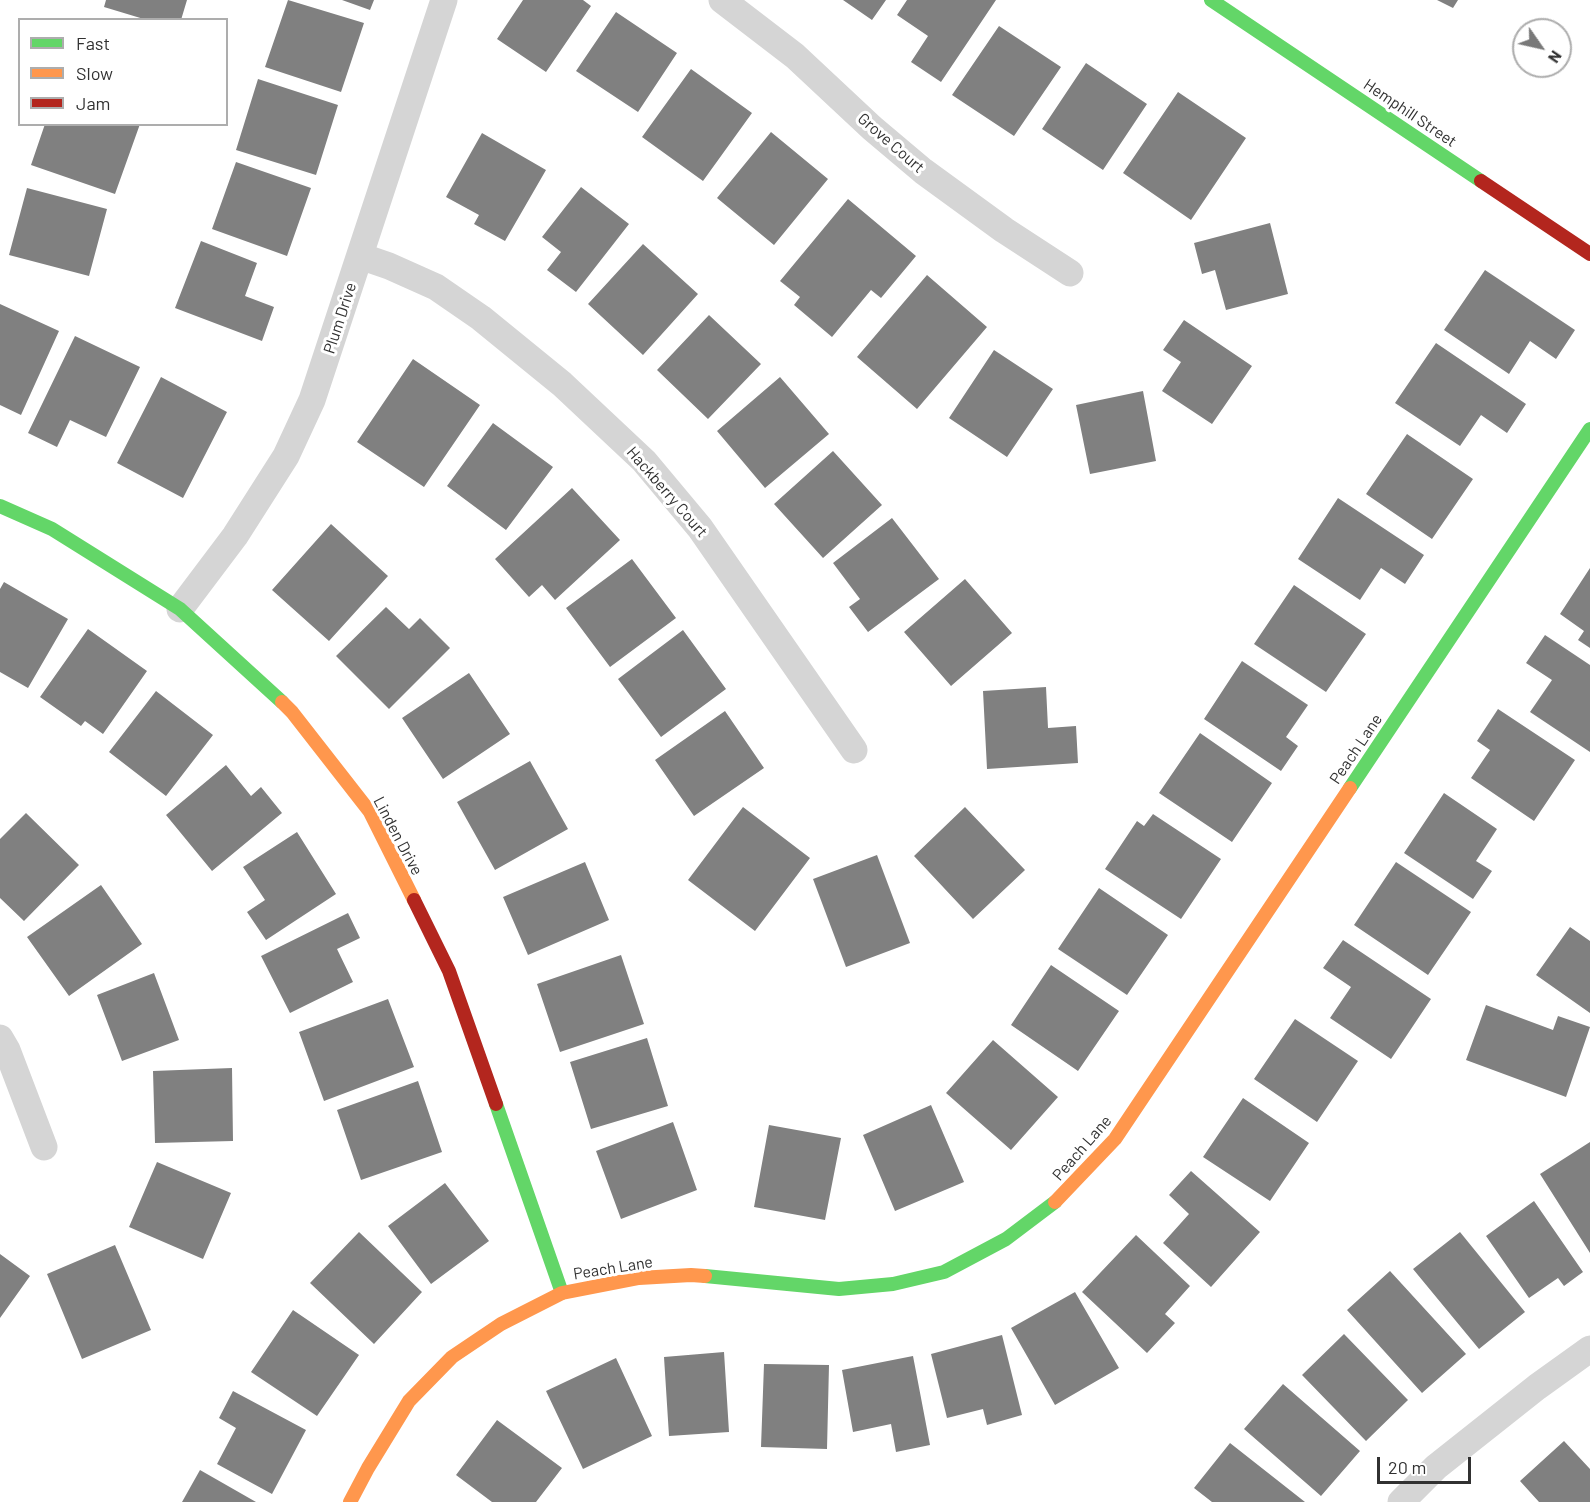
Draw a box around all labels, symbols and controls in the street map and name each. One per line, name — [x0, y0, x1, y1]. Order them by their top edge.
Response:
legend — [18, 18, 228, 126]
north arrow — [1512, 18, 1572, 78]
text: Fast — [76, 32, 110, 54]
text: N — [1545, 47, 1567, 67]
text: Slow — [76, 62, 113, 84]
street label: Hemphill Street — [1360, 75, 1460, 151]
text: Jam — [76, 92, 110, 114]
street label: Grove Court — [854, 109, 928, 177]
street label: Plum Drive — [319, 280, 361, 356]
street label: Hackberry Court — [622, 443, 712, 541]
street label: Peach Lane — [1326, 710, 1386, 788]
street label: Linden Drive — [369, 793, 427, 879]
street label: Peach Lane — [1048, 1111, 1116, 1185]
street label: Peach Lane — [572, 1252, 654, 1284]
scale bar — [1380, 1445, 1474, 1483]
text: 20 m — [1388, 1456, 1426, 1478]

